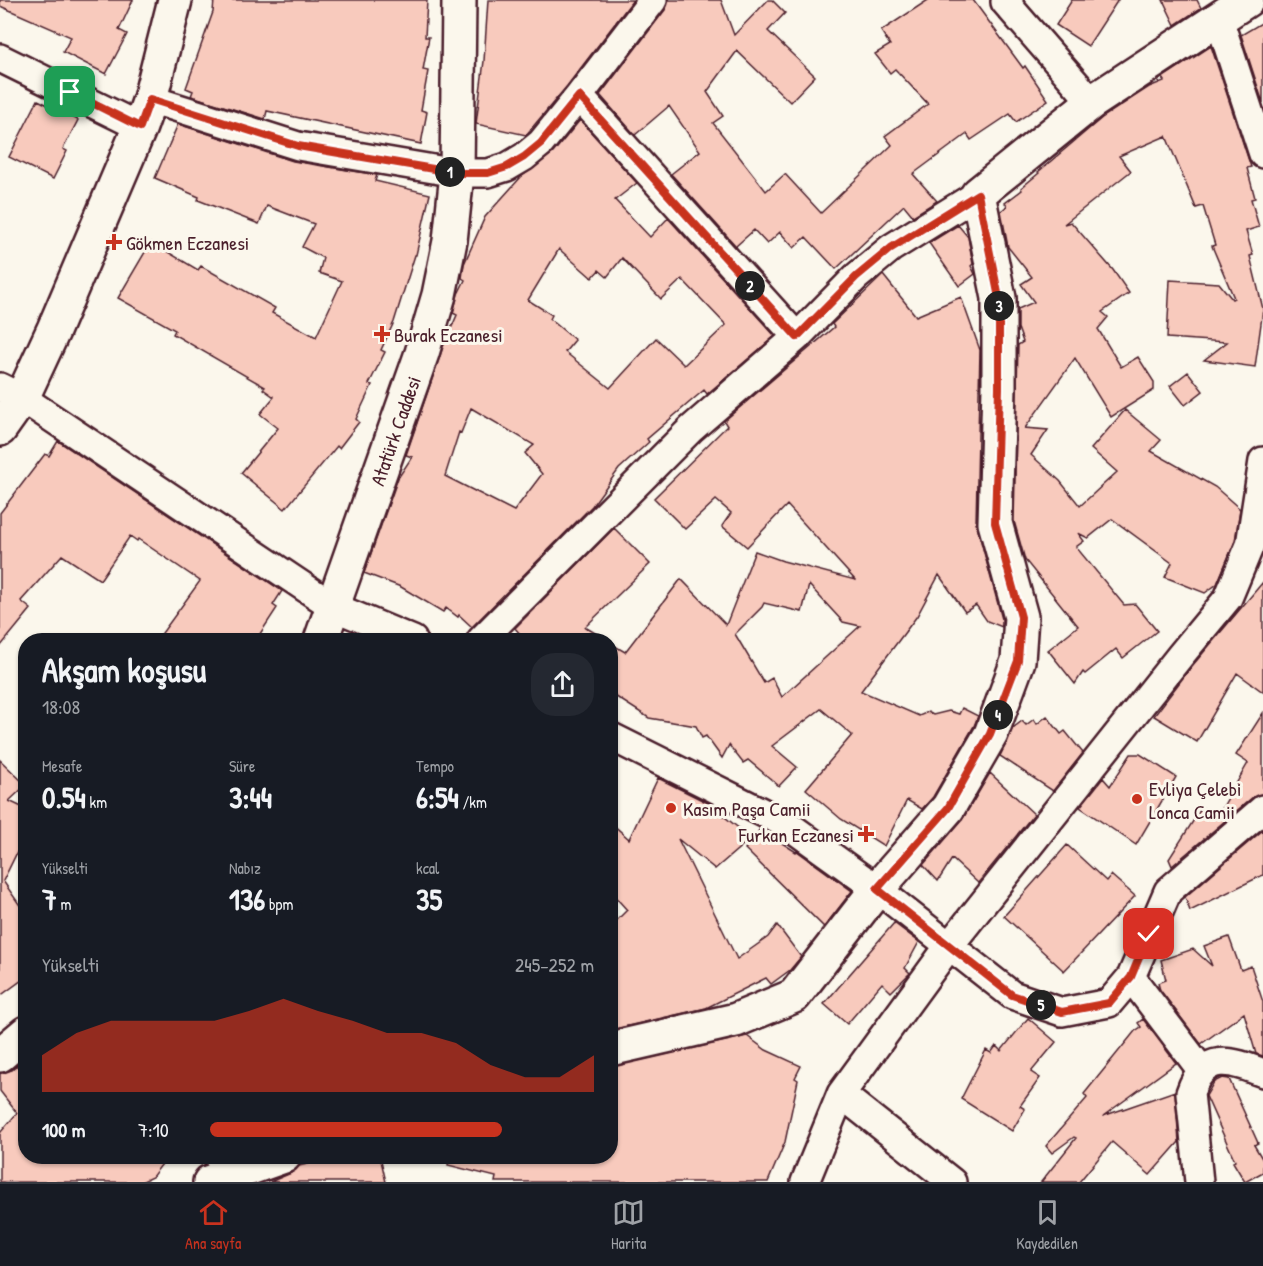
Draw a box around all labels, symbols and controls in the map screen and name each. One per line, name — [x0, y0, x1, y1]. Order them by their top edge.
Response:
pin — [44, 66, 95, 117]
icon: arrive — [53, 75, 86, 108]
pin: 1 — [435, 157, 465, 187]
text: 1 — [447, 161, 453, 183]
place label: Gökmen Eczanesi — [126, 229, 249, 256]
marker: Gökmen Eczanesi — [107, 235, 121, 249]
pin: 2 — [735, 271, 765, 301]
text: 2 — [746, 275, 754, 297]
pin: 3 — [984, 291, 1014, 321]
text: 3 — [995, 295, 1003, 317]
place label: Burak Eczanesi — [394, 321, 503, 348]
marker: Burak Eczanesi — [375, 327, 389, 341]
street label: Atatürk Caddesi — [363, 372, 426, 489]
text: Akşam koşusu — [42, 648, 206, 692]
button: share — [531, 653, 594, 716]
text: 18:08 — [42, 693, 80, 720]
pin: 4 — [983, 700, 1013, 730]
text: 4 — [995, 704, 1001, 726]
text: Mesafe — [42, 755, 82, 777]
text: Süre — [229, 755, 255, 777]
text: Tempo — [416, 755, 454, 777]
place label: Evliya Çelebi Lonca Camii — [1149, 775, 1241, 825]
text: 0.54 — [42, 777, 86, 817]
text: 3:44 — [229, 777, 272, 817]
text: 6:54 — [416, 777, 459, 817]
text: km — [86, 791, 107, 813]
text: /km — [459, 791, 487, 813]
marker: Evliya Çelebi Lonca Camii — [1130, 792, 1144, 806]
place label: Kasım Paşa Camii — [683, 795, 811, 822]
marker: Kasım Paşa Camii — [664, 801, 678, 815]
place label: Furkan Eczanesi — [738, 821, 854, 848]
marker: Furkan Eczanesi — [859, 827, 873, 841]
text: Yükselti — [42, 857, 88, 879]
text: Nabız — [229, 857, 261, 879]
text: kcal — [416, 857, 439, 879]
text: 7 — [42, 879, 57, 919]
text: 136 — [229, 879, 265, 919]
text: 35 — [416, 879, 442, 919]
text: m — [57, 893, 71, 915]
text: bpm — [265, 893, 293, 915]
pin — [1123, 908, 1174, 959]
icon: check — [1132, 917, 1165, 950]
text: Yükselti — [42, 951, 99, 978]
text: 245–252 m — [515, 951, 594, 978]
pin: 5 — [1026, 990, 1056, 1020]
text: 5 — [1038, 994, 1044, 1016]
text: 100 m — [42, 1116, 85, 1143]
text: 7:10 — [138, 1116, 169, 1143]
tab: Ana sayfa — [185, 1196, 241, 1254]
tab: Harita — [611, 1196, 646, 1254]
tab: Kaydedilen — [1016, 1196, 1078, 1254]

